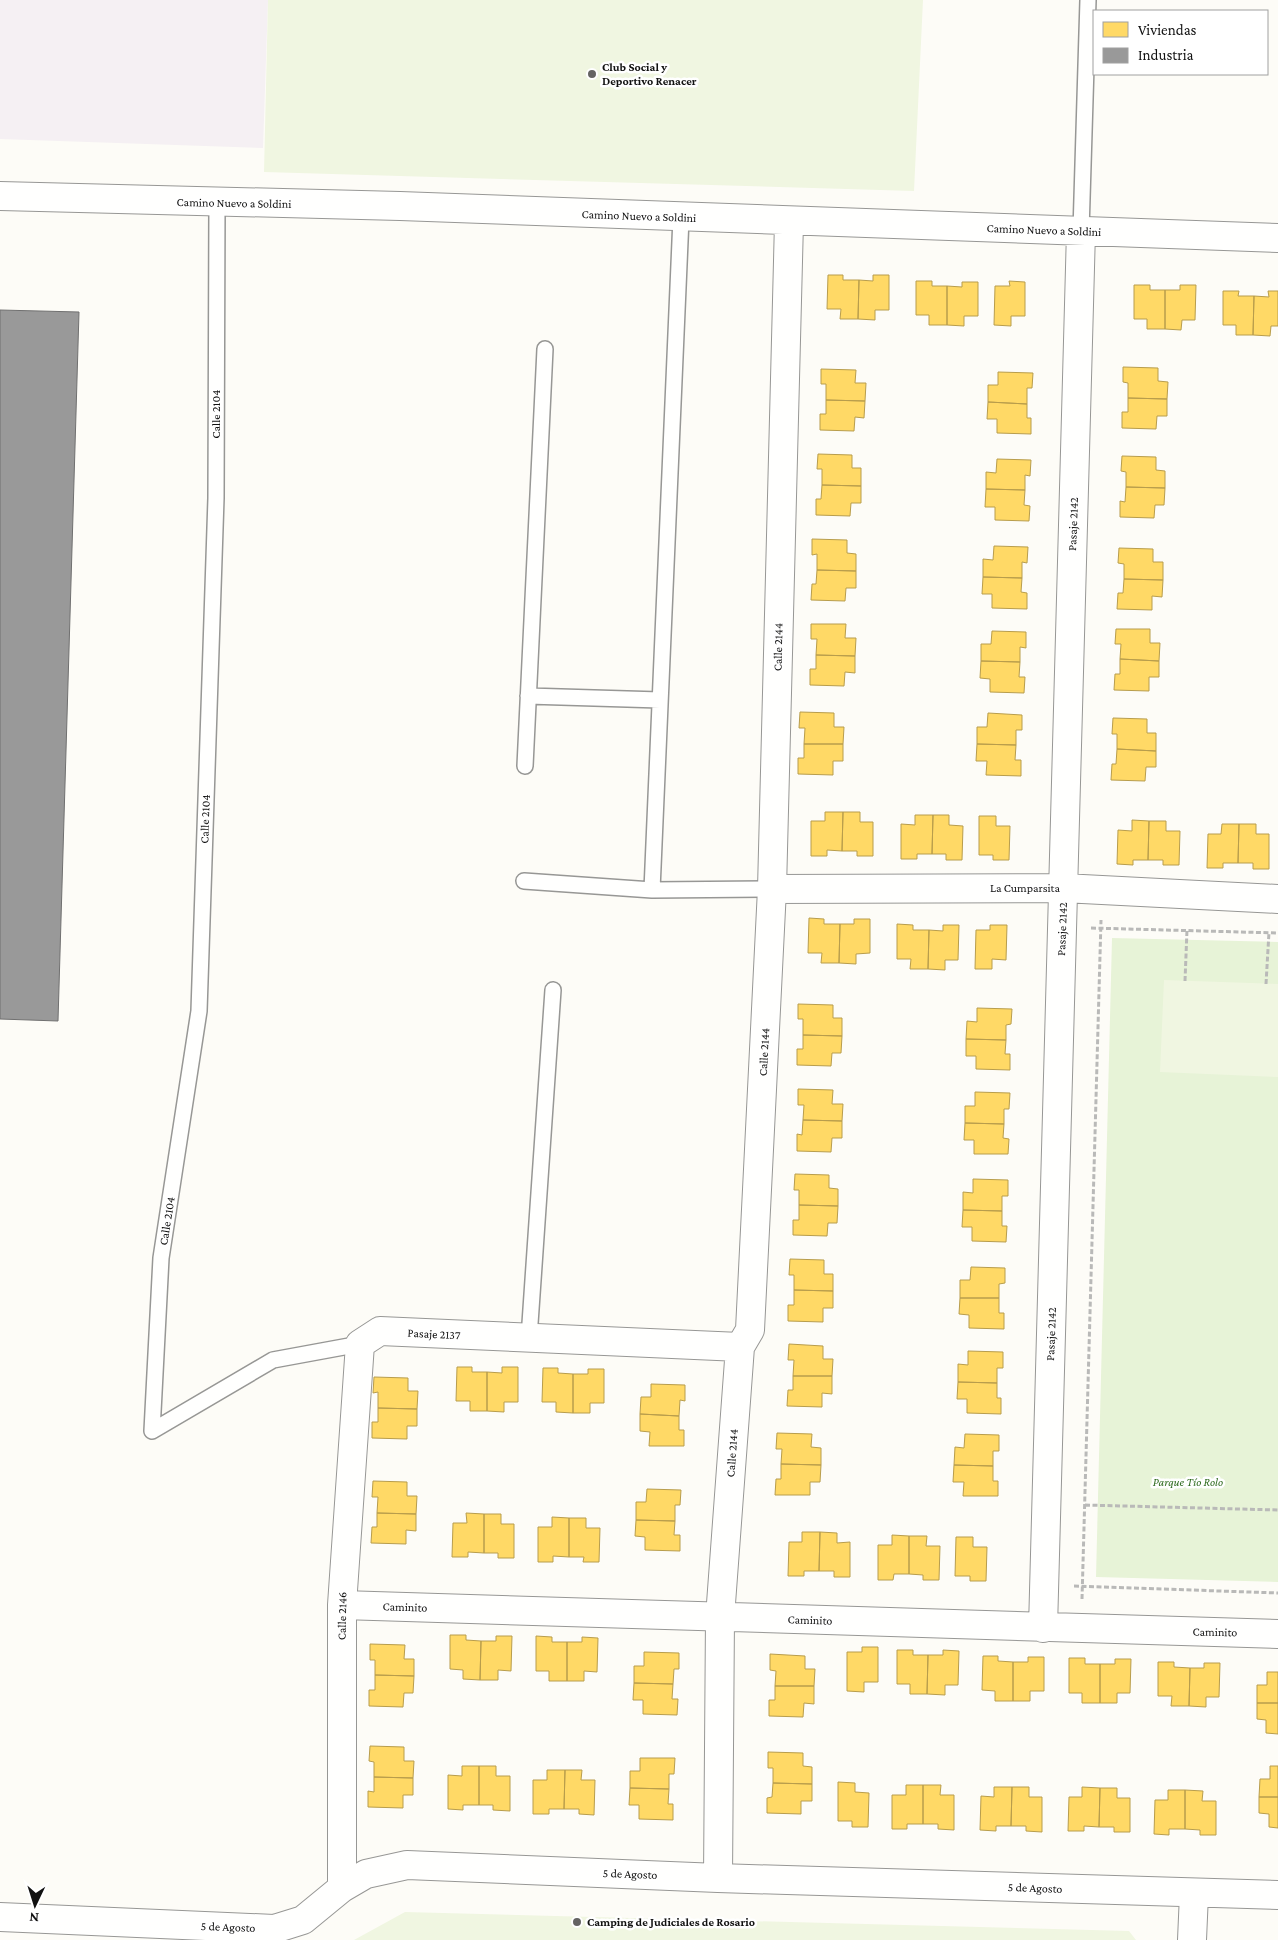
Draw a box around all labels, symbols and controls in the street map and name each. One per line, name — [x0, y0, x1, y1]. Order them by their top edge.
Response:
legend — [1093, 10, 1268, 75]
text: Viviendas — [1138, 22, 1197, 38]
text: Industria — [1138, 47, 1194, 63]
place label: Club Social y Deportivo Renacer — [602, 60, 697, 88]
marker: Club Social y Deportivo Renacer — [586, 68, 598, 80]
street label: Camino Nuevo a Soldini — [177, 195, 291, 211]
street label: Camino Nuevo a Soldini — [581, 207, 697, 225]
street label: Camino Nuevo a Soldini — [986, 221, 1102, 239]
street label: Calle 2104 — [209, 389, 223, 439]
street label: Pasaje 2142 — [1065, 497, 1081, 551]
street label: Calle 2144 — [771, 623, 785, 671]
street label: Calle 2104 — [197, 794, 213, 844]
street label: La Cumparsita — [990, 881, 1061, 895]
street label: Pasaje 2142 — [1054, 902, 1070, 956]
street label: Calle 2144 — [756, 1027, 772, 1077]
street label: Calle 2104 — [156, 1196, 178, 1246]
street label: Pasaje 2142 — [1043, 1307, 1059, 1361]
street label: Pasaje 2137 — [407, 1326, 461, 1342]
street label: Calle 2144 — [723, 1428, 741, 1478]
park label: Parque Tío Rolo — [1153, 1475, 1223, 1489]
street label: Calle 2146 — [335, 1592, 349, 1640]
street label: Caminito — [382, 1599, 428, 1615]
street label: Caminito — [787, 1612, 833, 1628]
street label: Caminito — [1192, 1625, 1238, 1639]
street label: 5 de Agosto — [602, 1866, 658, 1882]
north arrow — [10, 1880, 60, 1930]
street label: 5 de Agosto — [1007, 1880, 1063, 1896]
text: N — [28, 1910, 39, 1926]
place label: Camping de Judiciales de Rosario — [587, 1915, 755, 1929]
marker: Camping de Judiciales de Rosario — [571, 1916, 583, 1928]
street label: 5 de Agosto — [200, 1919, 256, 1935]

